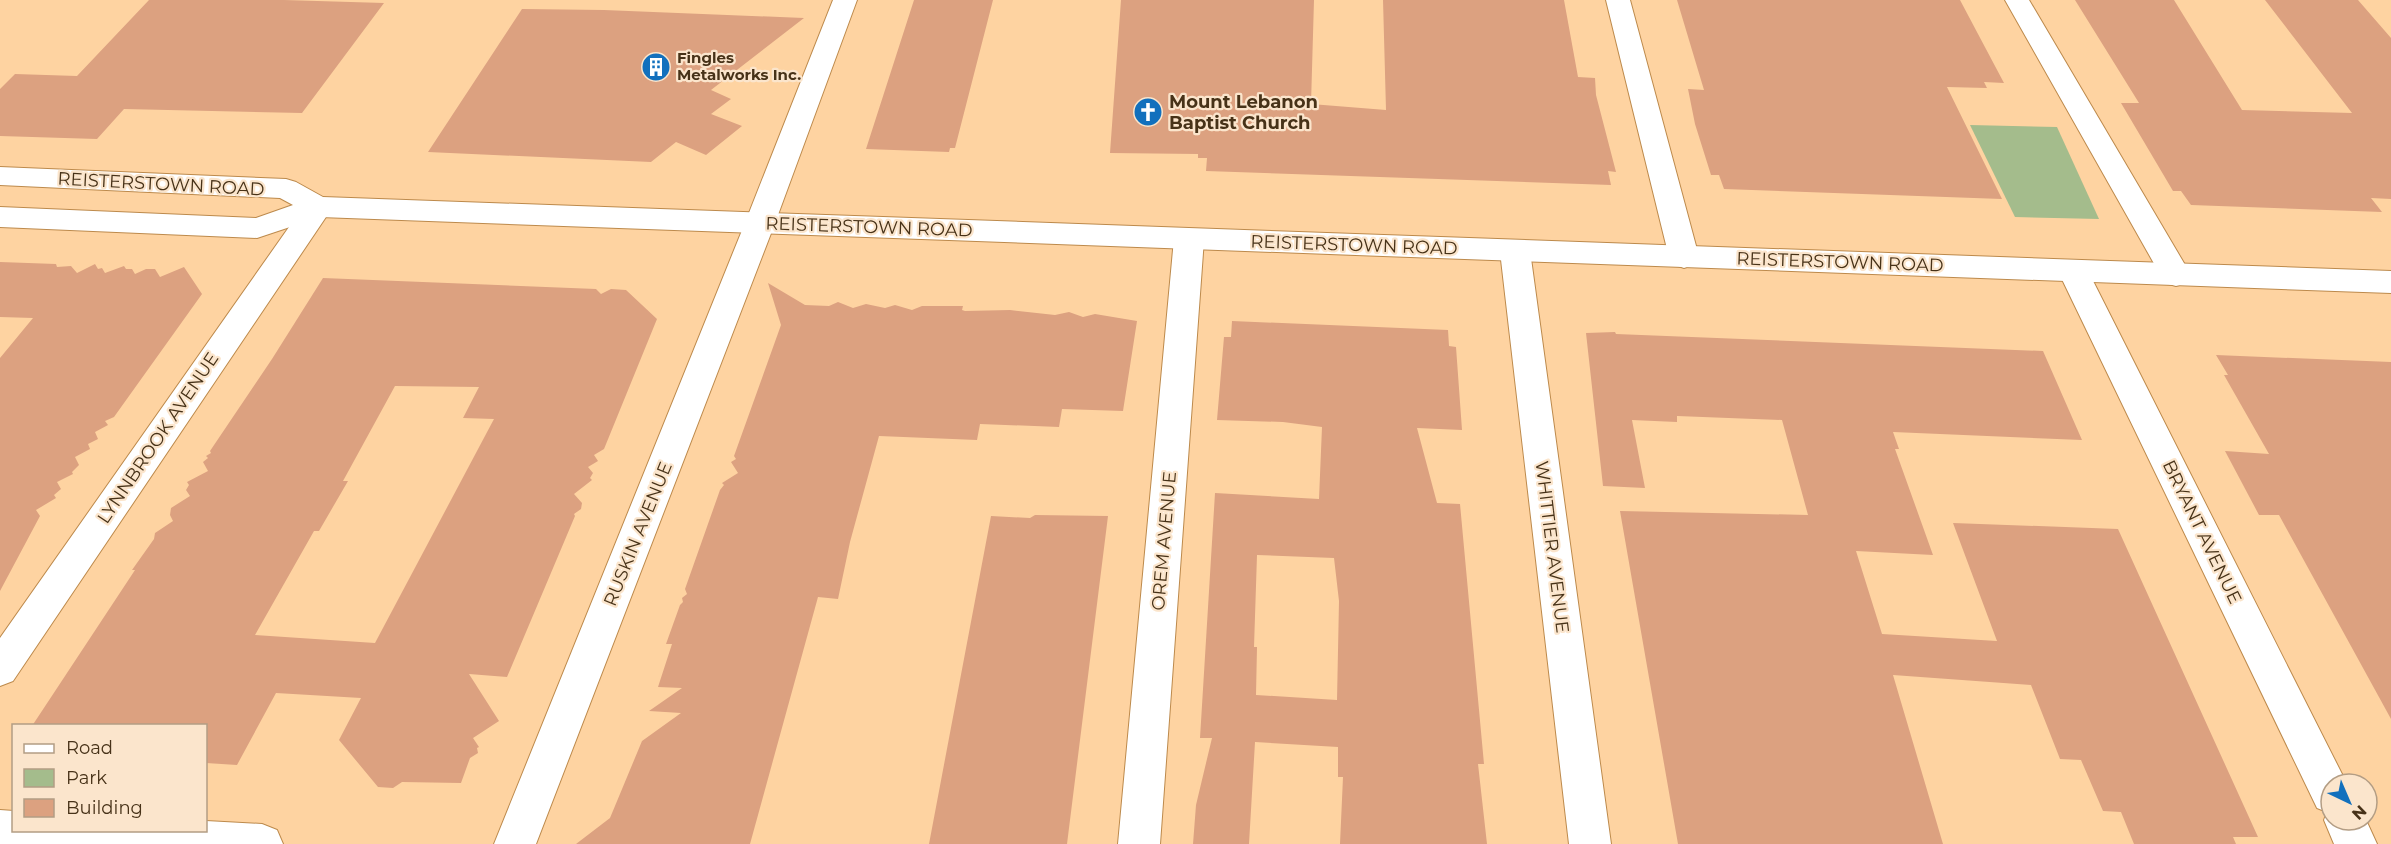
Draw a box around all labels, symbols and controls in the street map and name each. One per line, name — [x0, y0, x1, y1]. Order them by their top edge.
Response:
place label: Fingles Metalworks Inc. — [677, 48, 801, 84]
building icon: Fingles Metalworks Inc. — [640, 51, 672, 83]
place label: Mount Lebanon Baptist Church — [1169, 91, 1318, 134]
church icon: Mount Lebanon Baptist Church — [1132, 96, 1164, 128]
street label: REISTERSTOWN ROAD — [57, 168, 265, 200]
street label: REISTERSTOWN ROAD — [765, 212, 973, 242]
street label: REISTERSTOWN ROAD — [1250, 230, 1458, 260]
street label: REISTERSTOWN ROAD — [1736, 247, 1944, 277]
street label: LYNNBROOK AVENUE — [93, 348, 223, 528]
street label: BRYANT AVENUE — [2158, 457, 2246, 607]
street label: RUSKIN AVENUE — [599, 459, 677, 609]
street label: WHITTIER AVENUE — [1531, 460, 1573, 634]
street label: OREM AVENUE — [1147, 471, 1181, 611]
legend — [12, 724, 207, 832]
text: Road — [66, 737, 113, 759]
text: Park — [66, 767, 107, 789]
north arrow — [2319, 772, 2379, 832]
text: Building — [66, 797, 143, 819]
text: N — [2348, 801, 2370, 824]

